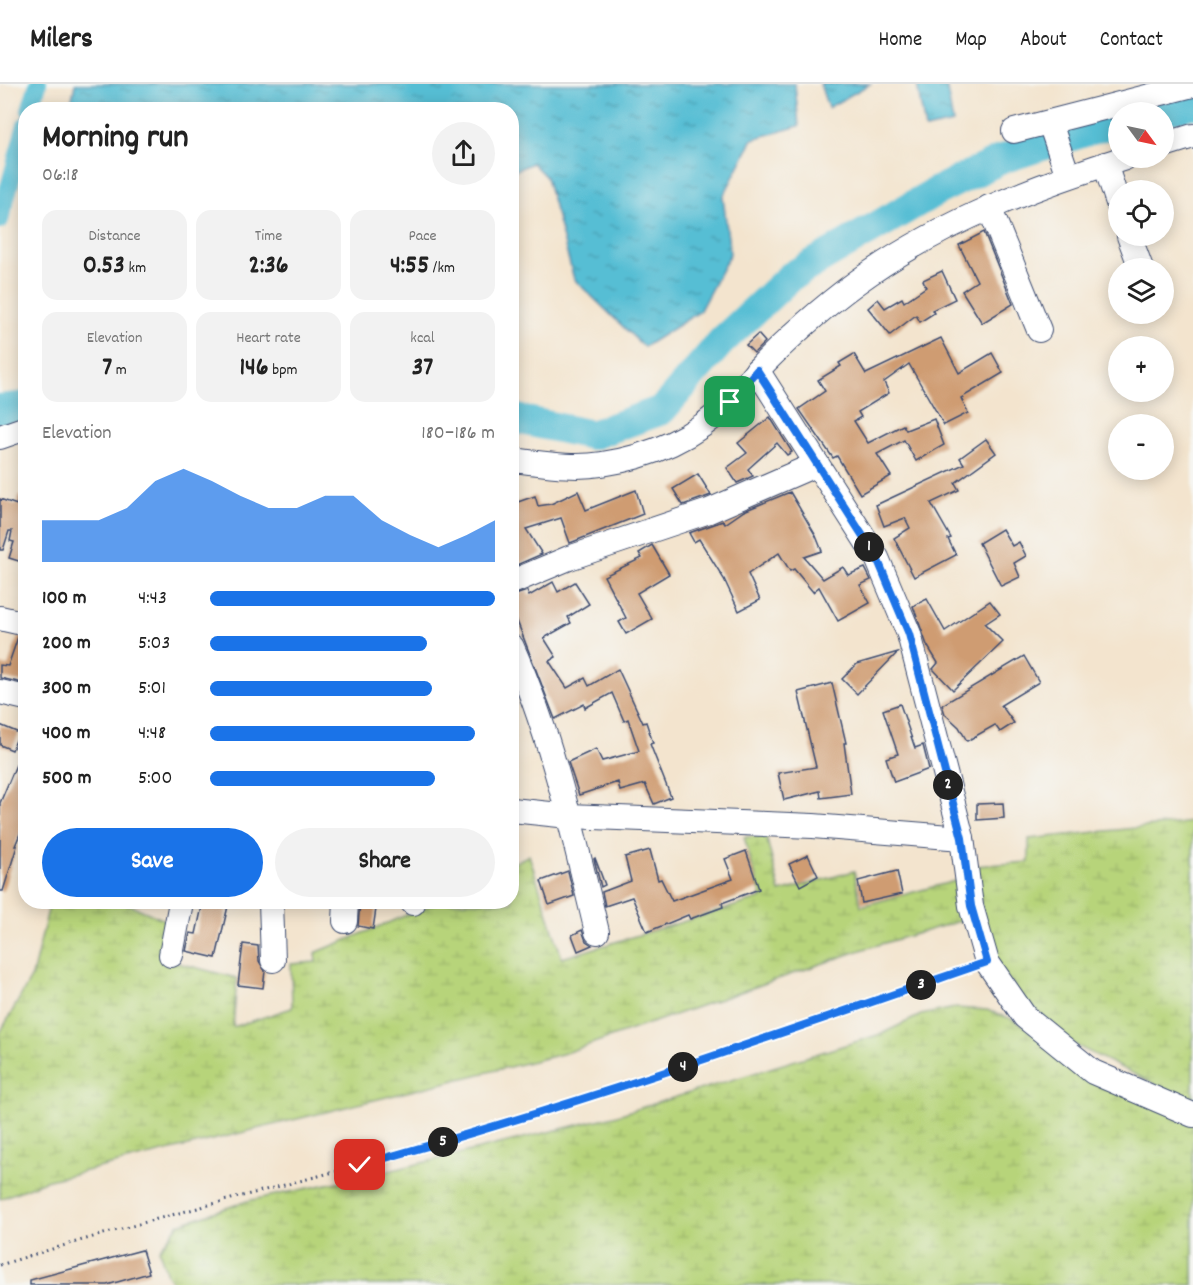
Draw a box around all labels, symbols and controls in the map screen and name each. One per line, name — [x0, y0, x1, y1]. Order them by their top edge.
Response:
text: Milers — [30, 21, 93, 61]
text: Home — [878, 26, 922, 56]
text: Map — [955, 26, 987, 56]
text: About — [1020, 26, 1067, 56]
text: Contact — [1100, 26, 1163, 56]
north arrow — [1108, 102, 1174, 168]
map controls — [1108, 102, 1174, 480]
text: Morning run — [42, 116, 189, 163]
button: share — [432, 122, 495, 185]
text: 06:18 — [42, 162, 78, 190]
button: locate — [1108, 180, 1174, 246]
text: Distance — [88, 225, 141, 248]
text: Time — [255, 225, 282, 248]
text: Pace — [408, 225, 437, 248]
text: 0.53 — [83, 248, 125, 285]
text: 2:36 — [249, 248, 288, 285]
text: 4:55 — [390, 248, 429, 285]
text: km — [125, 257, 146, 280]
text: /km — [429, 257, 455, 280]
button: layers — [1108, 258, 1174, 324]
text: Elevation — [87, 327, 142, 350]
text: Heart rate — [236, 327, 301, 350]
text: kcal — [410, 327, 435, 350]
button: + — [1108, 336, 1174, 402]
text: 7 — [102, 350, 112, 387]
text: 146 — [239, 350, 269, 387]
text: 37 — [412, 350, 433, 387]
text: m — [112, 359, 127, 382]
text: bpm — [269, 359, 298, 382]
pin — [704, 376, 755, 427]
icon: arrive — [713, 385, 746, 418]
button: − — [1108, 414, 1174, 480]
text: Elevation — [42, 420, 112, 448]
text: 180–186 m — [421, 420, 495, 448]
pin: 1 — [854, 532, 884, 562]
text: 1 — [867, 535, 871, 558]
text: 100 m — [42, 585, 87, 613]
text: 4:43 — [138, 585, 167, 613]
text: 200 m — [42, 630, 91, 658]
text: 5:03 — [138, 630, 170, 658]
text: 300 m — [42, 675, 91, 703]
text: 5:01 — [138, 675, 166, 703]
text: 400 m — [42, 720, 90, 748]
text: 4:48 — [138, 720, 166, 748]
text: 500 m — [42, 765, 91, 793]
text: 5:00 — [138, 765, 172, 793]
pin: 2 — [933, 770, 963, 800]
text: 2 — [945, 773, 952, 796]
button: Save — [42, 828, 263, 897]
button: Share — [275, 828, 495, 897]
pin: 3 — [906, 970, 936, 1000]
text: 3 — [917, 973, 925, 996]
pin: 4 — [668, 1052, 698, 1082]
text: 4 — [680, 1055, 686, 1078]
pin: 5 — [428, 1127, 458, 1157]
text: 5 — [439, 1130, 447, 1153]
pin — [334, 1139, 385, 1190]
icon: check — [343, 1148, 376, 1181]

